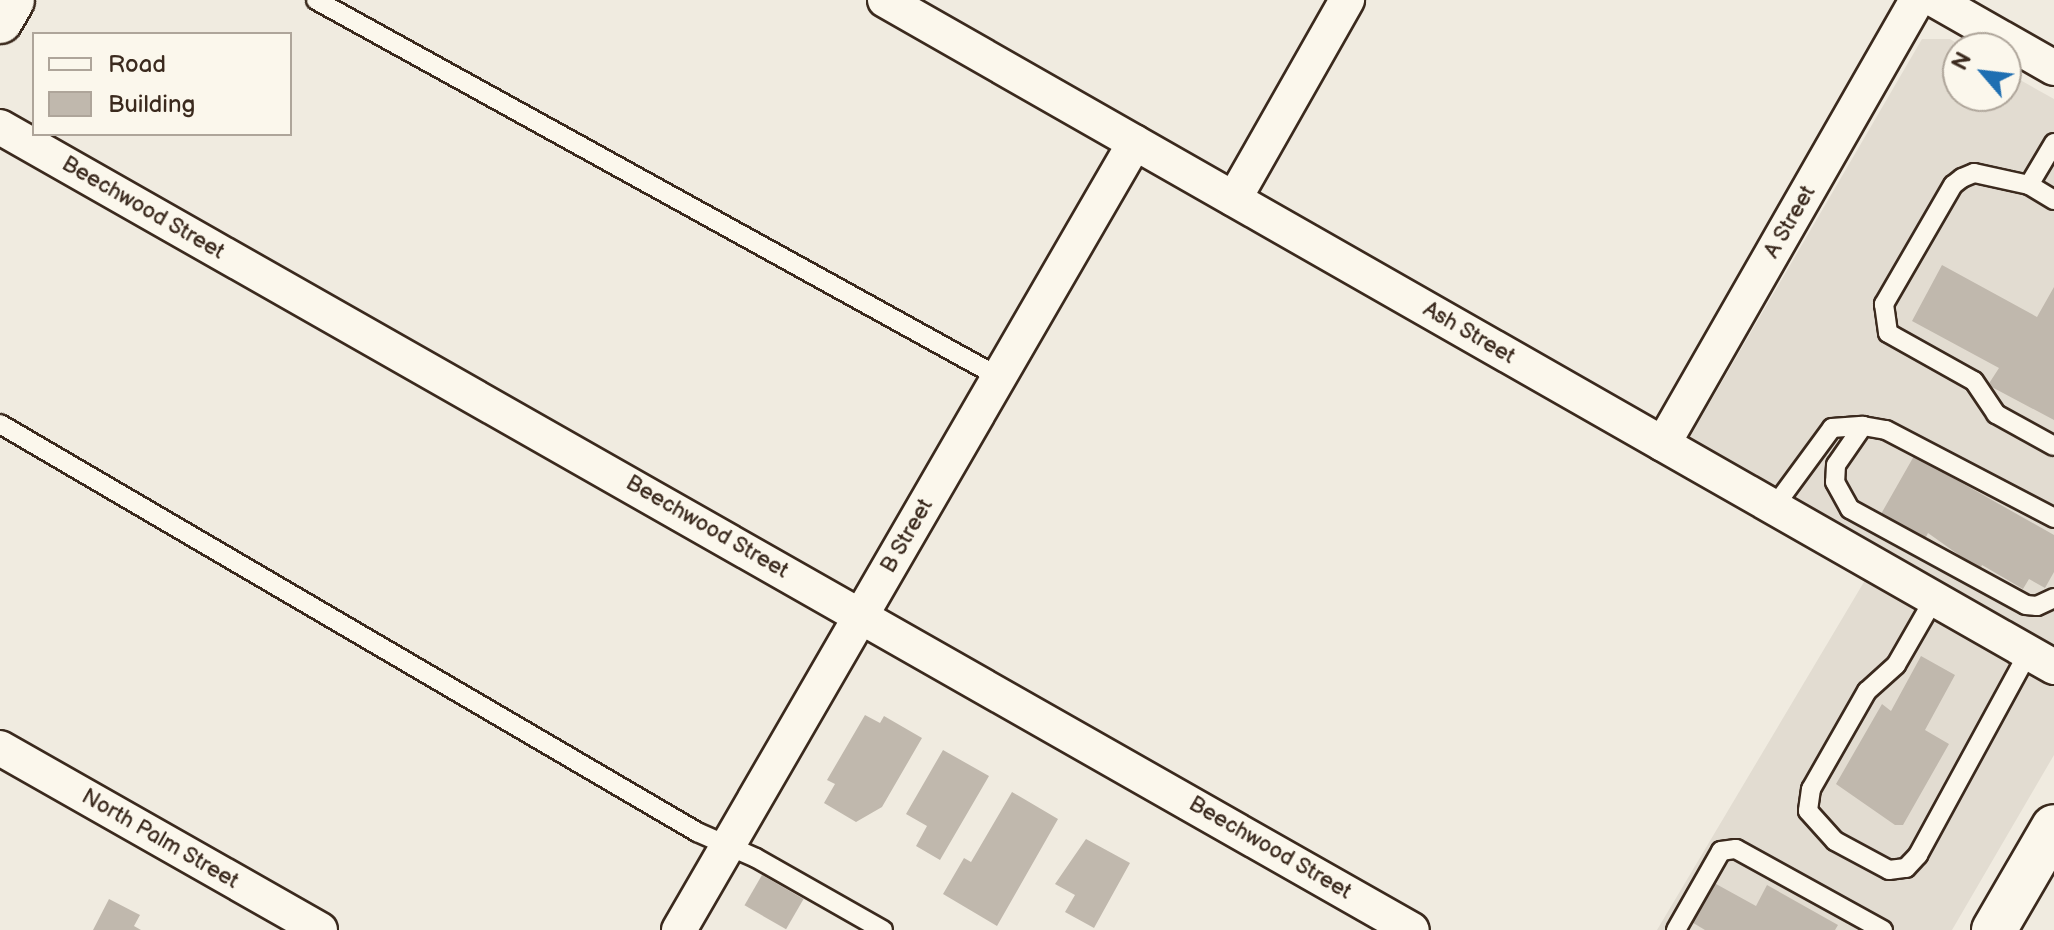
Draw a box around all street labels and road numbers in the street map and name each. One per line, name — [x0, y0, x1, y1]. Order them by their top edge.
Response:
street label: Beechwood Street — [57, 151, 229, 265]
street label: A Street — [1759, 181, 1821, 263]
street label: Ash Street — [1418, 296, 1520, 370]
street label: Beechwood Street — [621, 470, 793, 584]
street label: B Street — [875, 494, 939, 578]
street label: North Palm Street — [77, 783, 243, 895]
street label: Beechwood Street — [1184, 791, 1356, 905]

